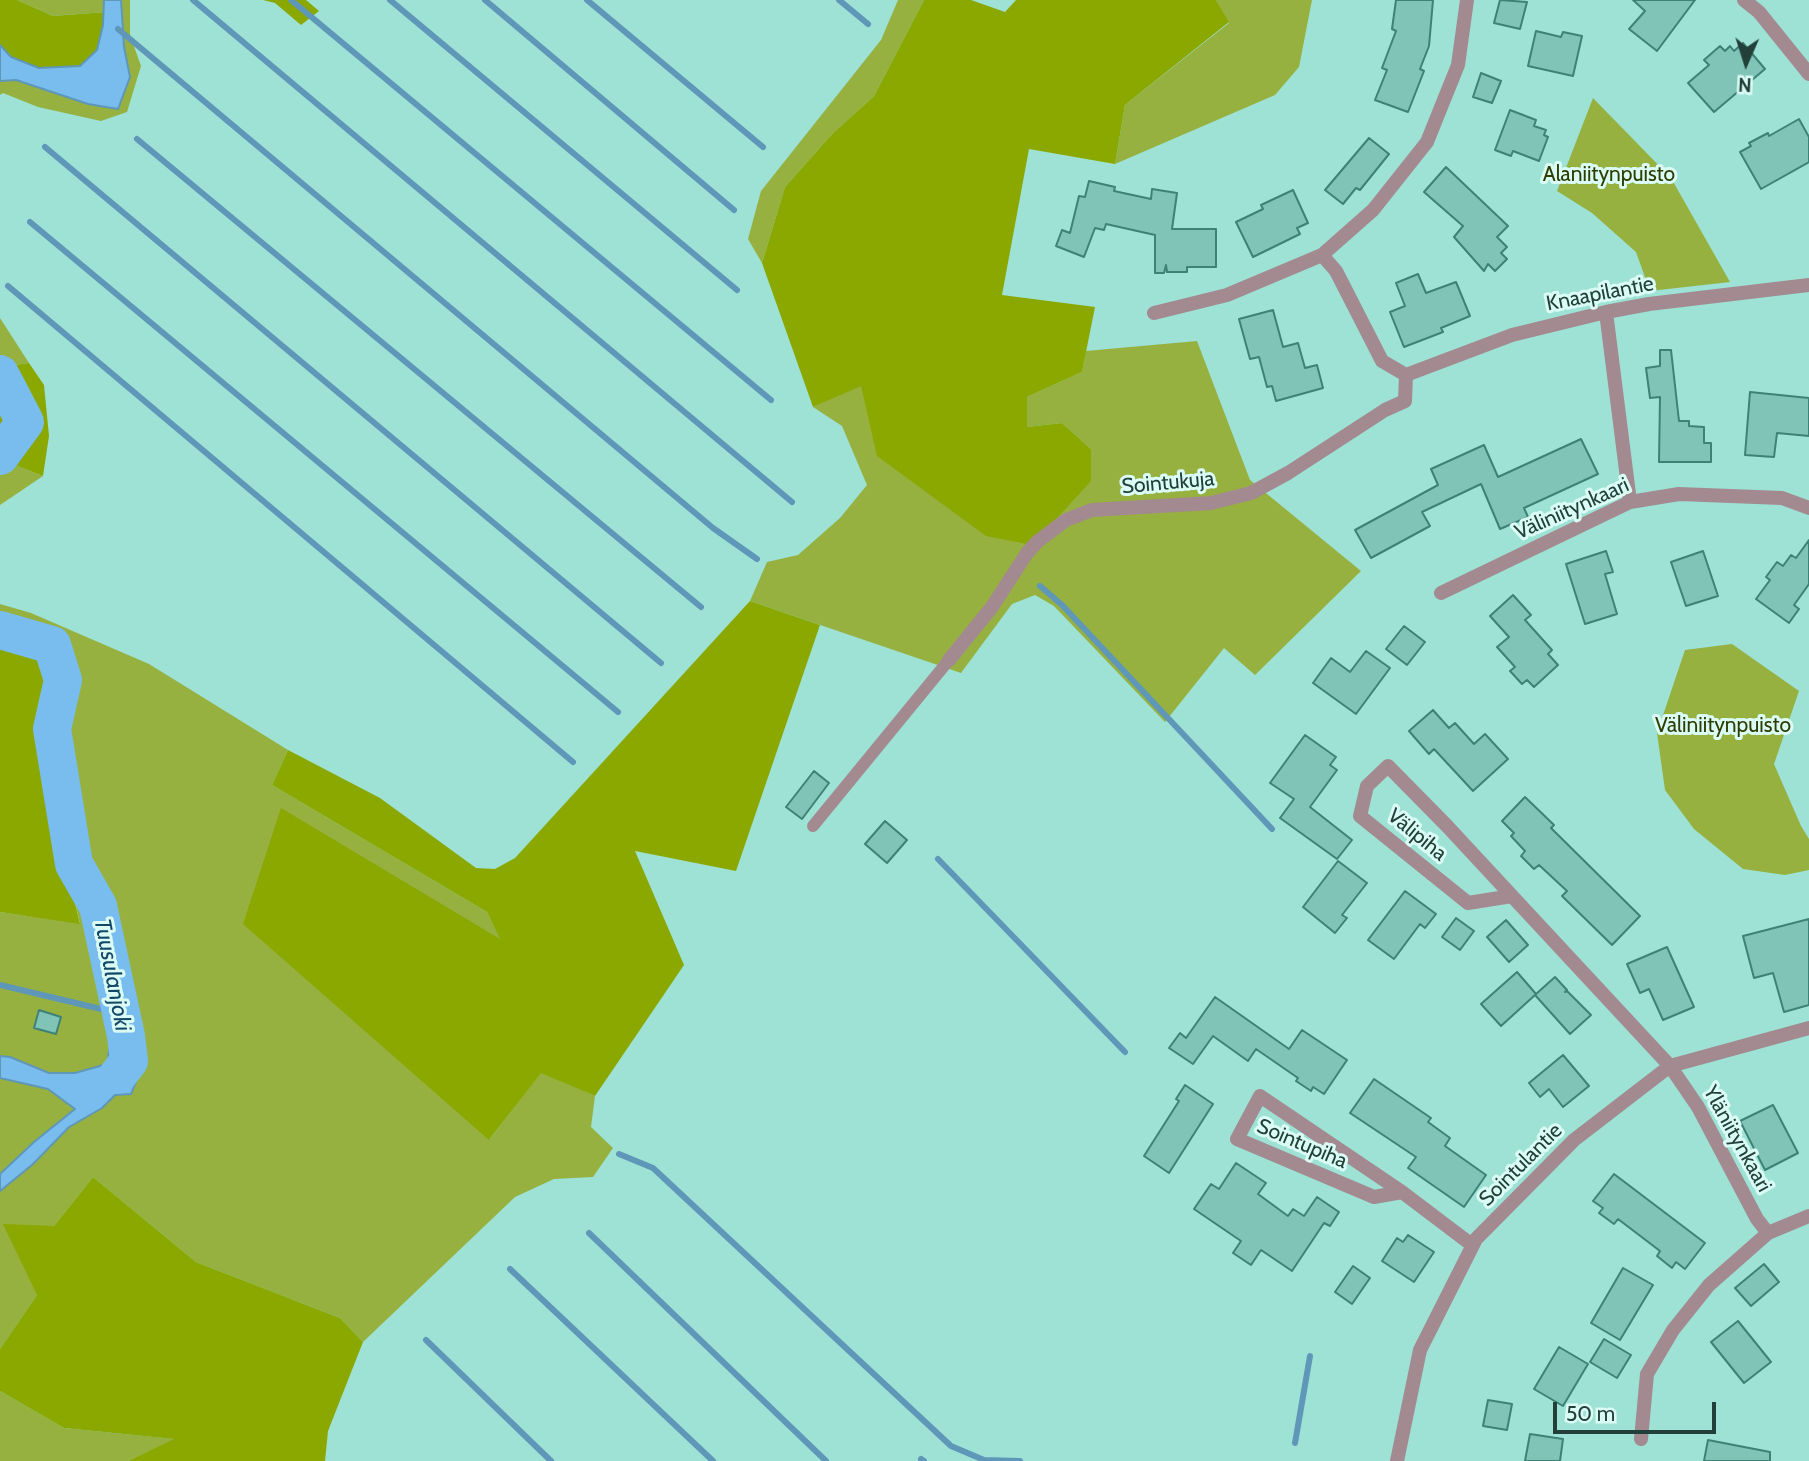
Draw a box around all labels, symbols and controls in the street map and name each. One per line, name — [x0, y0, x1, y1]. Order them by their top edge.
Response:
north arrow — [1711, 28, 1781, 98]
text: N — [1738, 73, 1752, 96]
park label: Alaniitynpuisto — [1543, 162, 1675, 188]
street label: Knaapilantie — [1544, 271, 1656, 317]
street label: Sointukuja — [1121, 466, 1215, 500]
street label: Väliniitynkaari — [1511, 473, 1633, 545]
park label: Väliniitynpuisto — [1655, 713, 1791, 739]
street label: Välipiha — [1382, 803, 1452, 867]
water label: Tuusulanjoki — [88, 916, 136, 1034]
street label: Yläniitynkaari — [1697, 1081, 1777, 1197]
street label: Sointupiha — [1253, 1114, 1351, 1174]
street label: Sointulantie — [1474, 1118, 1568, 1212]
scale bar — [1557, 1388, 1720, 1432]
text: 50 m — [1566, 1401, 1615, 1426]

